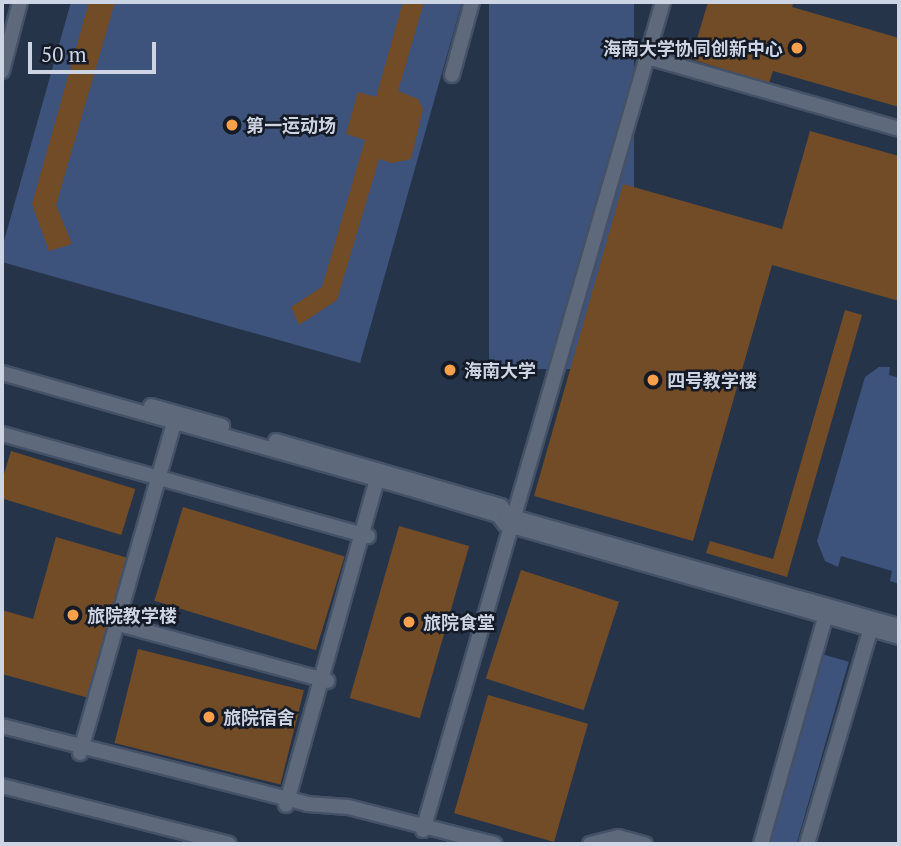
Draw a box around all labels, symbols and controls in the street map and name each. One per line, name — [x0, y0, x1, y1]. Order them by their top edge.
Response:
scale bar — [32, 28, 159, 72]
place label: 海南大学协同创新中心 — [603, 37, 783, 59]
text: 50 m — [41, 40, 87, 68]
marker: 海南大学协同创新中心 — [789, 40, 805, 56]
place label: 第一运动场 — [246, 114, 336, 136]
marker: 第一运动场 — [224, 117, 240, 133]
place label: 海南大学 — [464, 359, 536, 381]
marker: 海南大学 — [442, 362, 458, 378]
place label: 四号教学楼 — [667, 369, 757, 391]
marker: 四号教学楼 — [645, 372, 661, 388]
place label: 旅院教学楼 — [87, 604, 177, 626]
marker: 旅院教学楼 — [65, 607, 81, 623]
place label: 旅院食堂 — [423, 611, 495, 633]
marker: 旅院食堂 — [401, 614, 417, 630]
place label: 旅院宿舍 — [223, 706, 295, 728]
marker: 旅院宿舍 — [201, 709, 217, 725]

